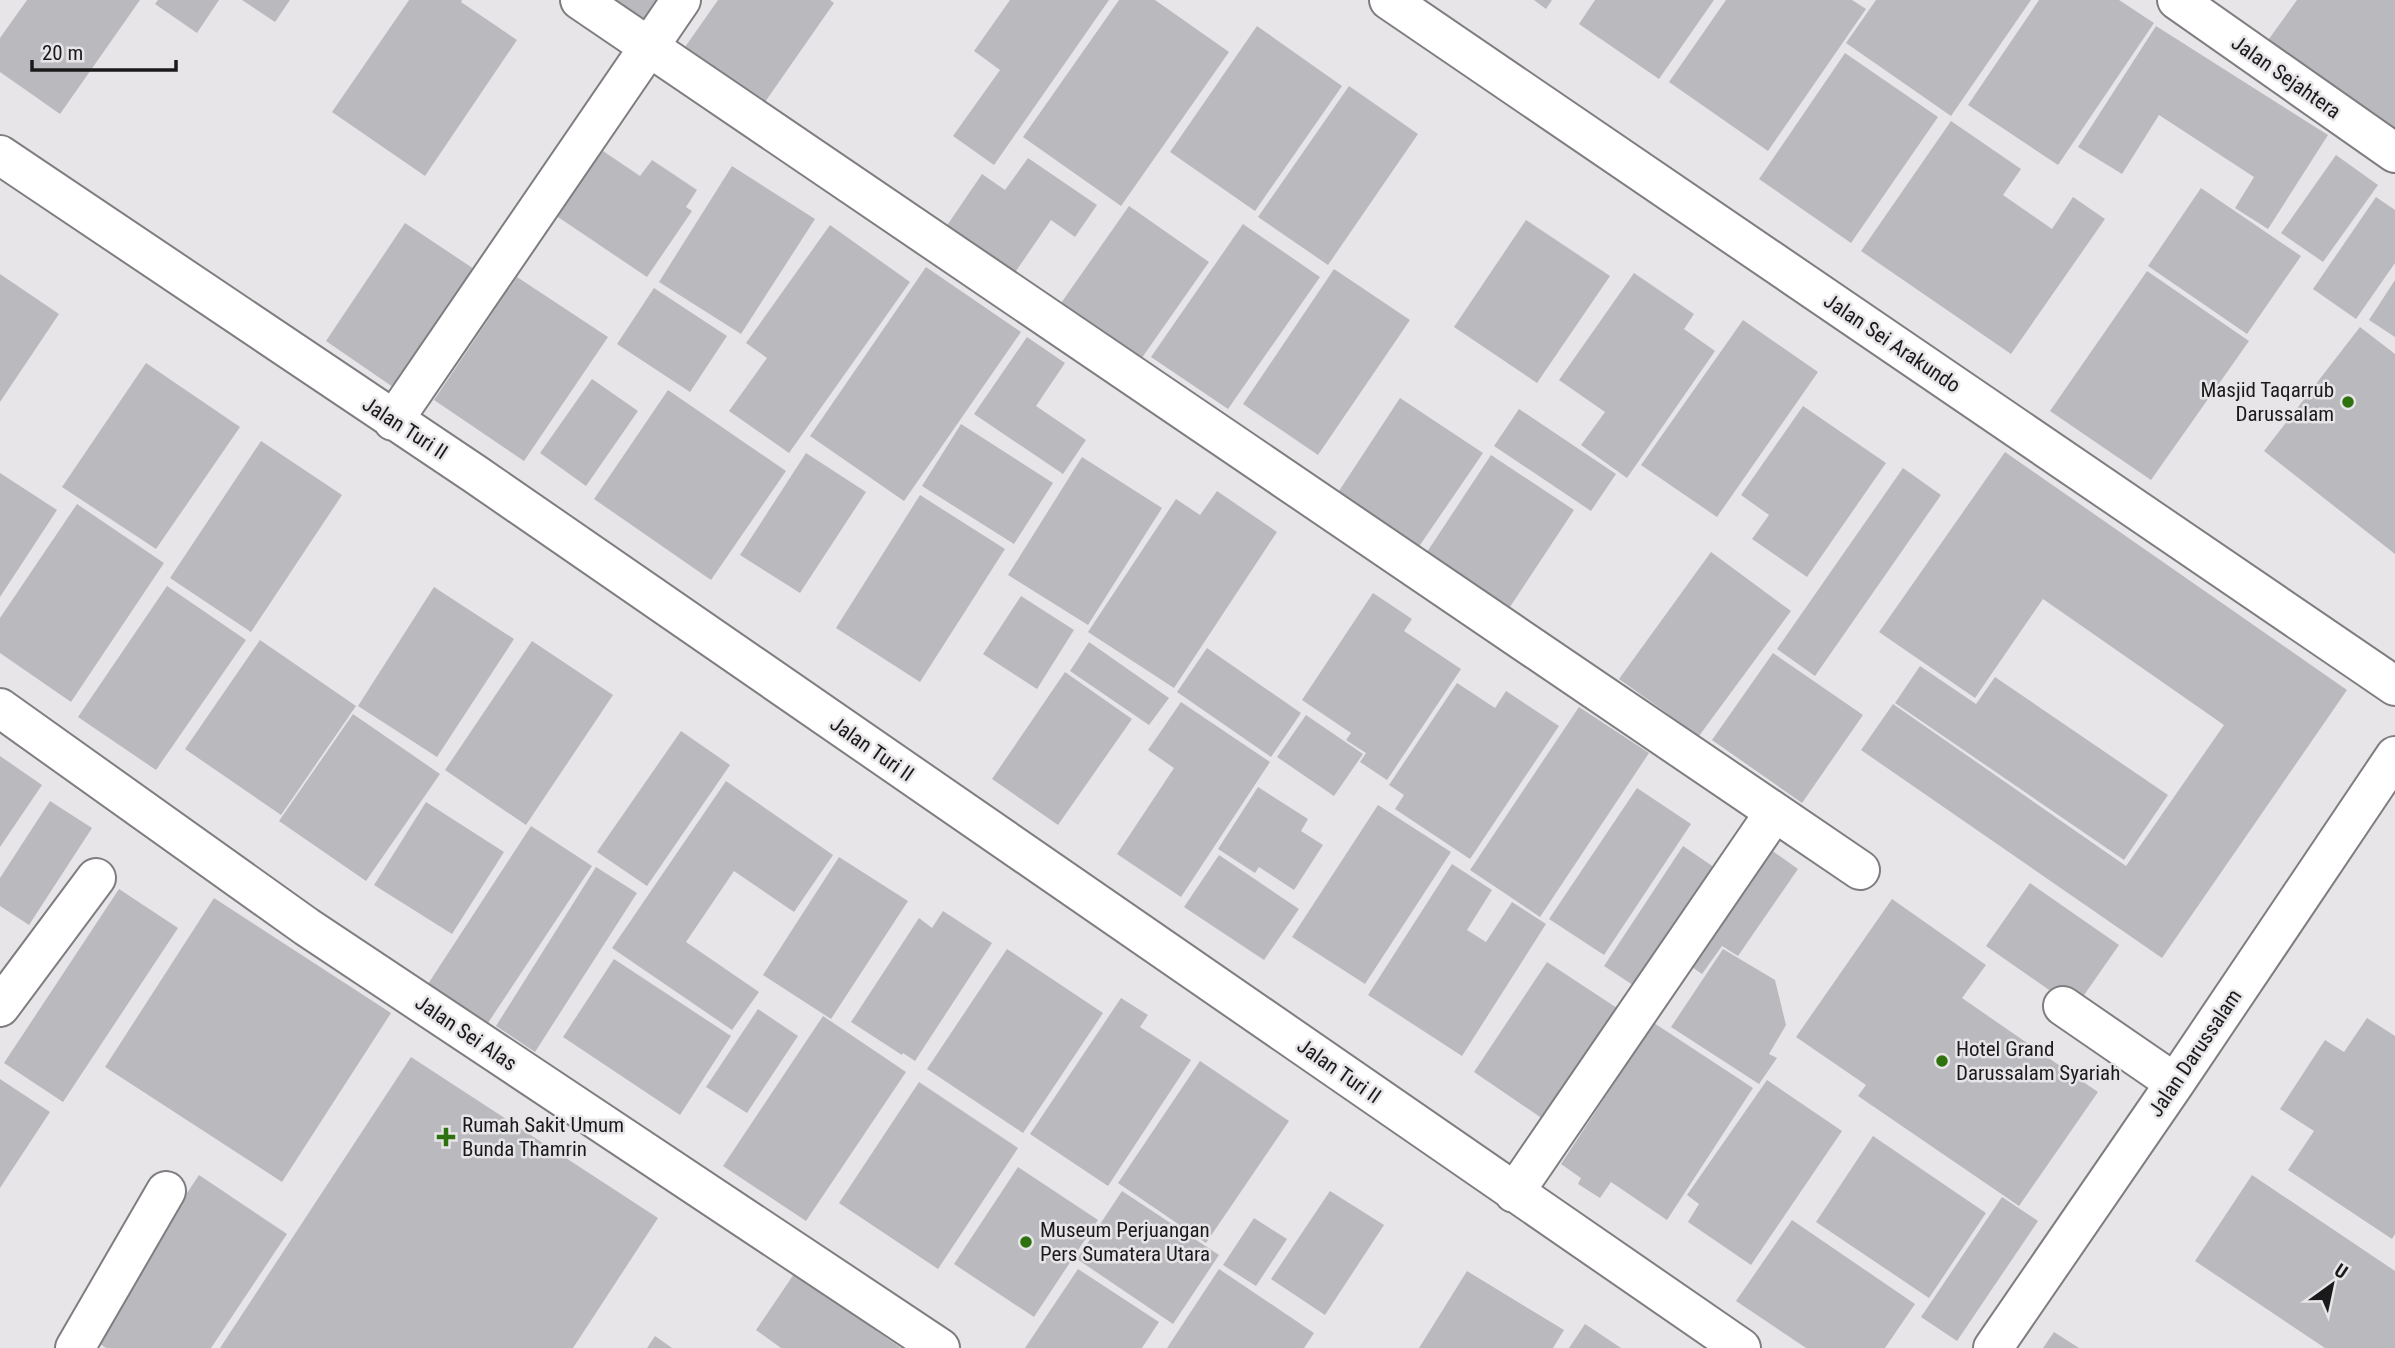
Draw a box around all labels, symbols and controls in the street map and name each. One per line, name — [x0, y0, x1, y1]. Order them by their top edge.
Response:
scale bar — [32, 28, 175, 72]
street label: Jalan Sejahtera — [2227, 31, 2345, 123]
text: 20 m — [42, 41, 83, 65]
street label: Jalan Sei Arakundo — [1819, 288, 1965, 398]
place label: Masjid Taqarrub Darussalam — [2200, 378, 2334, 426]
street label: Jalan Turi II — [358, 392, 452, 464]
marker: Masjid Taqarrub Darussalam — [2340, 394, 2356, 410]
street label: Jalan Turi II — [826, 712, 918, 786]
street label: Jalan Darussalam — [2144, 985, 2246, 1121]
street label: Jalan Sei Alas — [411, 990, 521, 1076]
street label: Jalan Turi II — [1293, 1034, 1385, 1108]
place label: Hotel Grand Darussalam Syariah — [1956, 1037, 2120, 1085]
marker: Hotel Grand Darussalam Syariah — [1934, 1053, 1950, 1069]
place label: Rumah Sakit Umum Bunda Thamrin — [462, 1113, 624, 1161]
marker: Rumah Sakit Umum Bunda Thamrin — [436, 1127, 456, 1147]
place label: Museum Perjuangan Pers Sumatera Utara — [1040, 1218, 1210, 1266]
marker: Museum Perjuangan Pers Sumatera Utara — [1018, 1234, 1034, 1250]
north arrow — [2297, 1250, 2367, 1320]
text: U — [2330, 1259, 2352, 1284]

